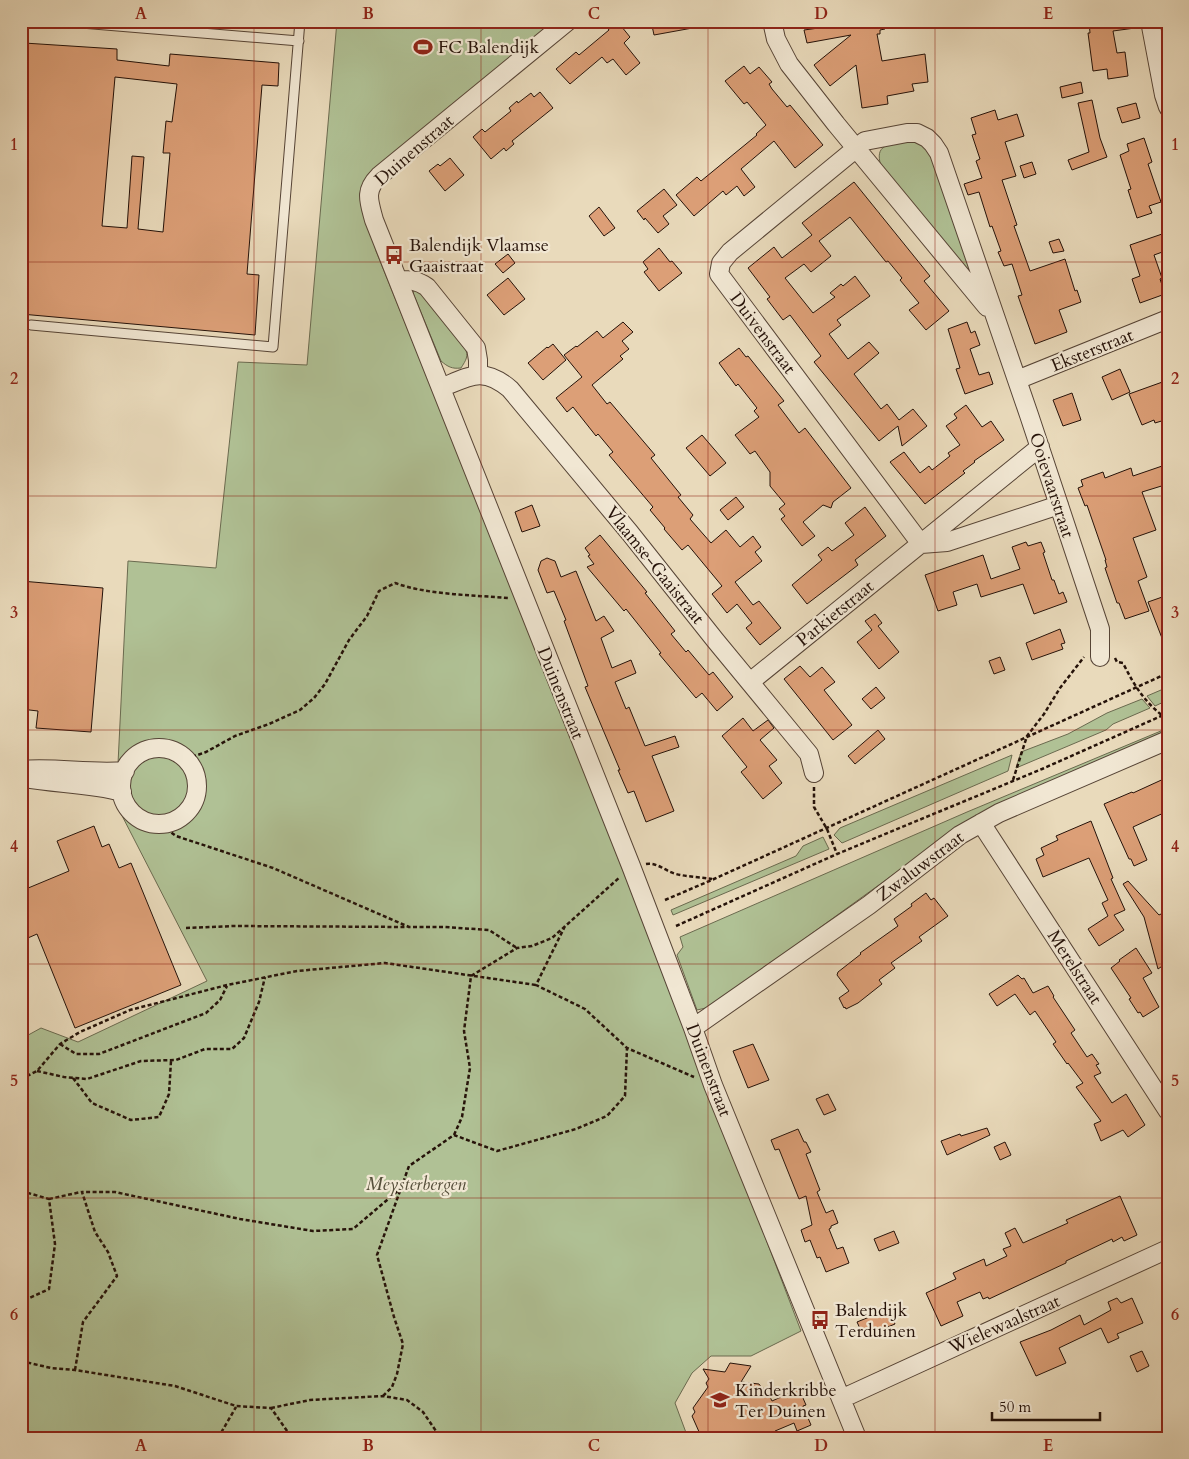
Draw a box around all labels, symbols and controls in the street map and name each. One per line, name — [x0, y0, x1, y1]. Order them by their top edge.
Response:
text: A — [135, 3, 147, 25]
text: B — [362, 3, 374, 25]
text: C — [588, 3, 600, 25]
text: D — [814, 3, 828, 25]
text: E — [1043, 3, 1053, 25]
place label: FC Balendijk — [438, 35, 540, 60]
sports icon: FC Balendijk — [412, 36, 434, 58]
street label: Duinenstraat — [369, 109, 460, 192]
text: 1 — [10, 134, 18, 156]
text: 1 — [1171, 134, 1179, 156]
place label: Balendijk Vlaamse Gaaistraat — [409, 233, 549, 279]
bus stop icon: Balendijk Vlaamse Gaaistraat — [383, 244, 405, 266]
street label: Duivenstraat — [724, 287, 802, 380]
street label: Eksterstraat — [1047, 323, 1137, 378]
text: 2 — [10, 368, 18, 390]
text: 2 — [1171, 368, 1179, 390]
street label: Ooievaarstraat — [1023, 429, 1080, 541]
street label: Vlaamse-Gaaistraat — [599, 501, 710, 630]
street label: Parkietstraat — [791, 574, 880, 652]
text: 3 — [10, 602, 18, 624]
text: 3 — [1171, 602, 1179, 624]
street label: Duinenstraat — [531, 643, 591, 743]
street label: Zwaluwstraat — [871, 825, 969, 908]
text: 4 — [10, 836, 18, 858]
text: 4 — [1171, 836, 1179, 858]
street label: Merelstraat — [1041, 925, 1108, 1010]
street label: Duinenstraat — [679, 1020, 738, 1121]
text: 5 — [10, 1070, 18, 1092]
text: 5 — [1171, 1070, 1179, 1092]
park label: Meysterbergen — [366, 1172, 466, 1197]
street label: Wielewaalstraat — [943, 1289, 1064, 1361]
place label: Balendijk Terduinen — [835, 1298, 917, 1344]
text: 6 — [10, 1304, 18, 1326]
text: 6 — [1171, 1304, 1179, 1326]
bus stop icon: Balendijk Terduinen — [809, 1309, 831, 1331]
place label: Kinderkribbe Ter Duinen — [735, 1378, 837, 1424]
school or university icon: Kinderkribbe Ter Duinen — [709, 1389, 731, 1411]
scale bar — [992, 1389, 1099, 1421]
text: 50 m — [999, 1397, 1031, 1417]
text: A — [135, 1435, 147, 1457]
text: B — [362, 1435, 374, 1457]
text: C — [588, 1435, 600, 1457]
text: D — [814, 1435, 828, 1457]
text: E — [1043, 1435, 1053, 1457]

